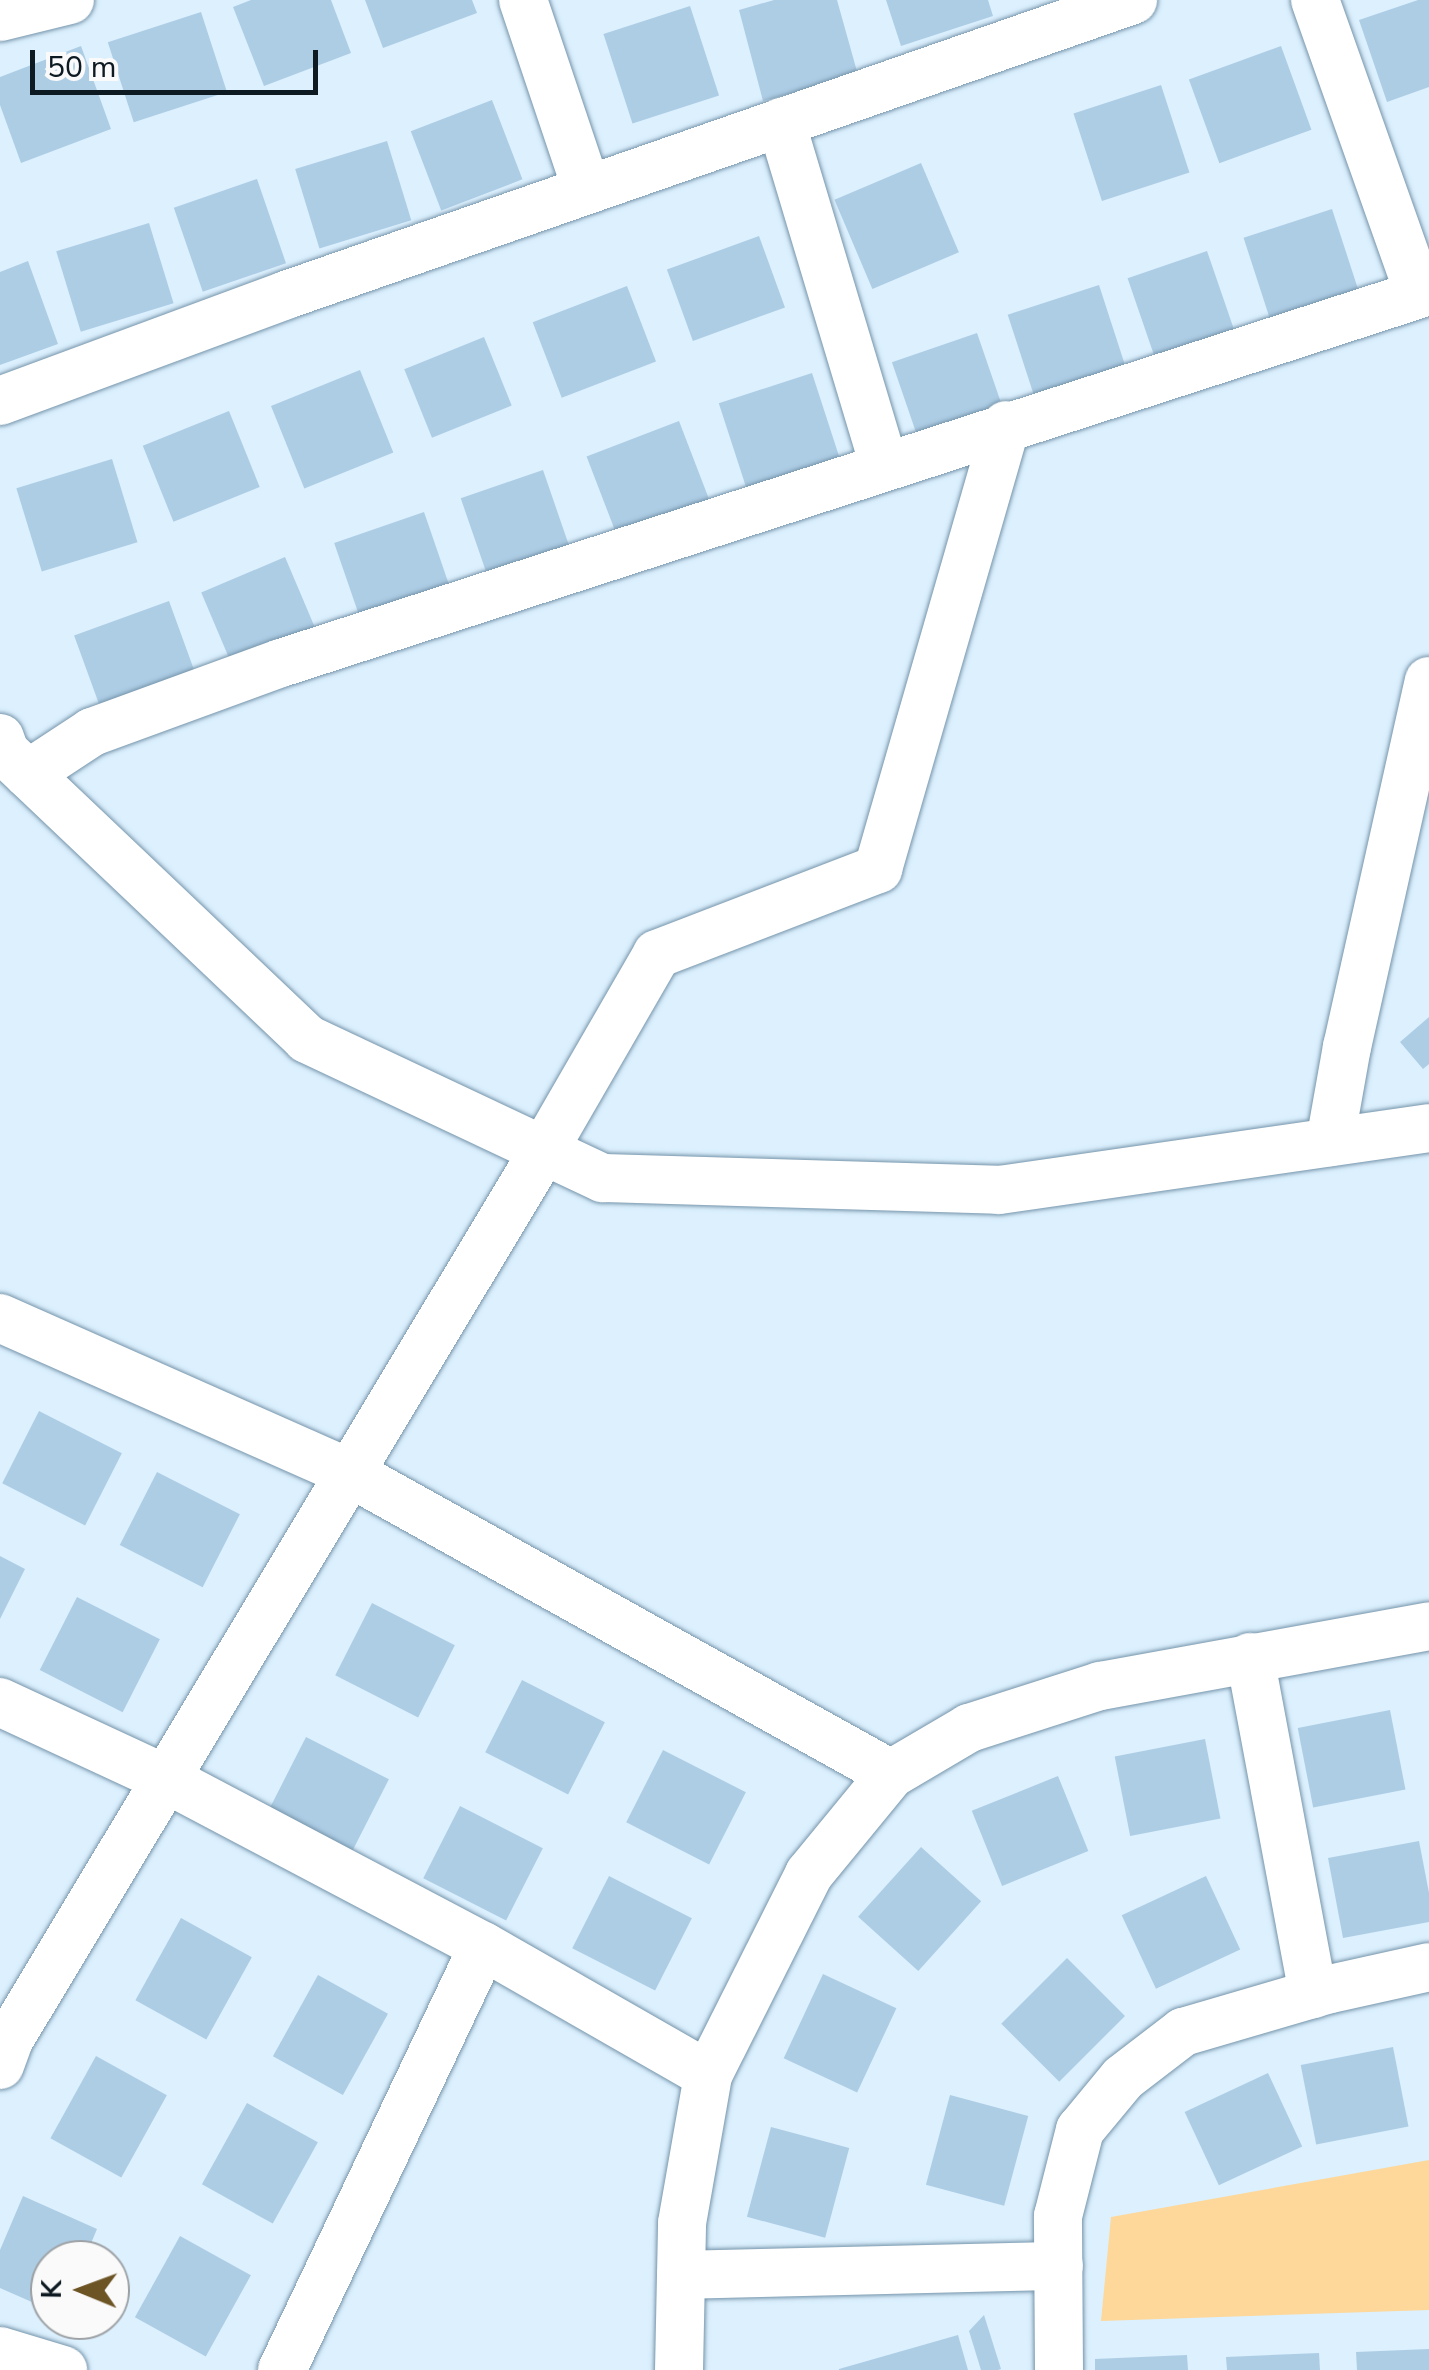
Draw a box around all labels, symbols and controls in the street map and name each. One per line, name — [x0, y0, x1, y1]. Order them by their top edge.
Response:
scale bar — [35, 30, 322, 92]
text: 50 m — [47, 47, 116, 88]
north arrow — [30, 2240, 130, 2340]
text: K — [33, 2280, 71, 2299]

